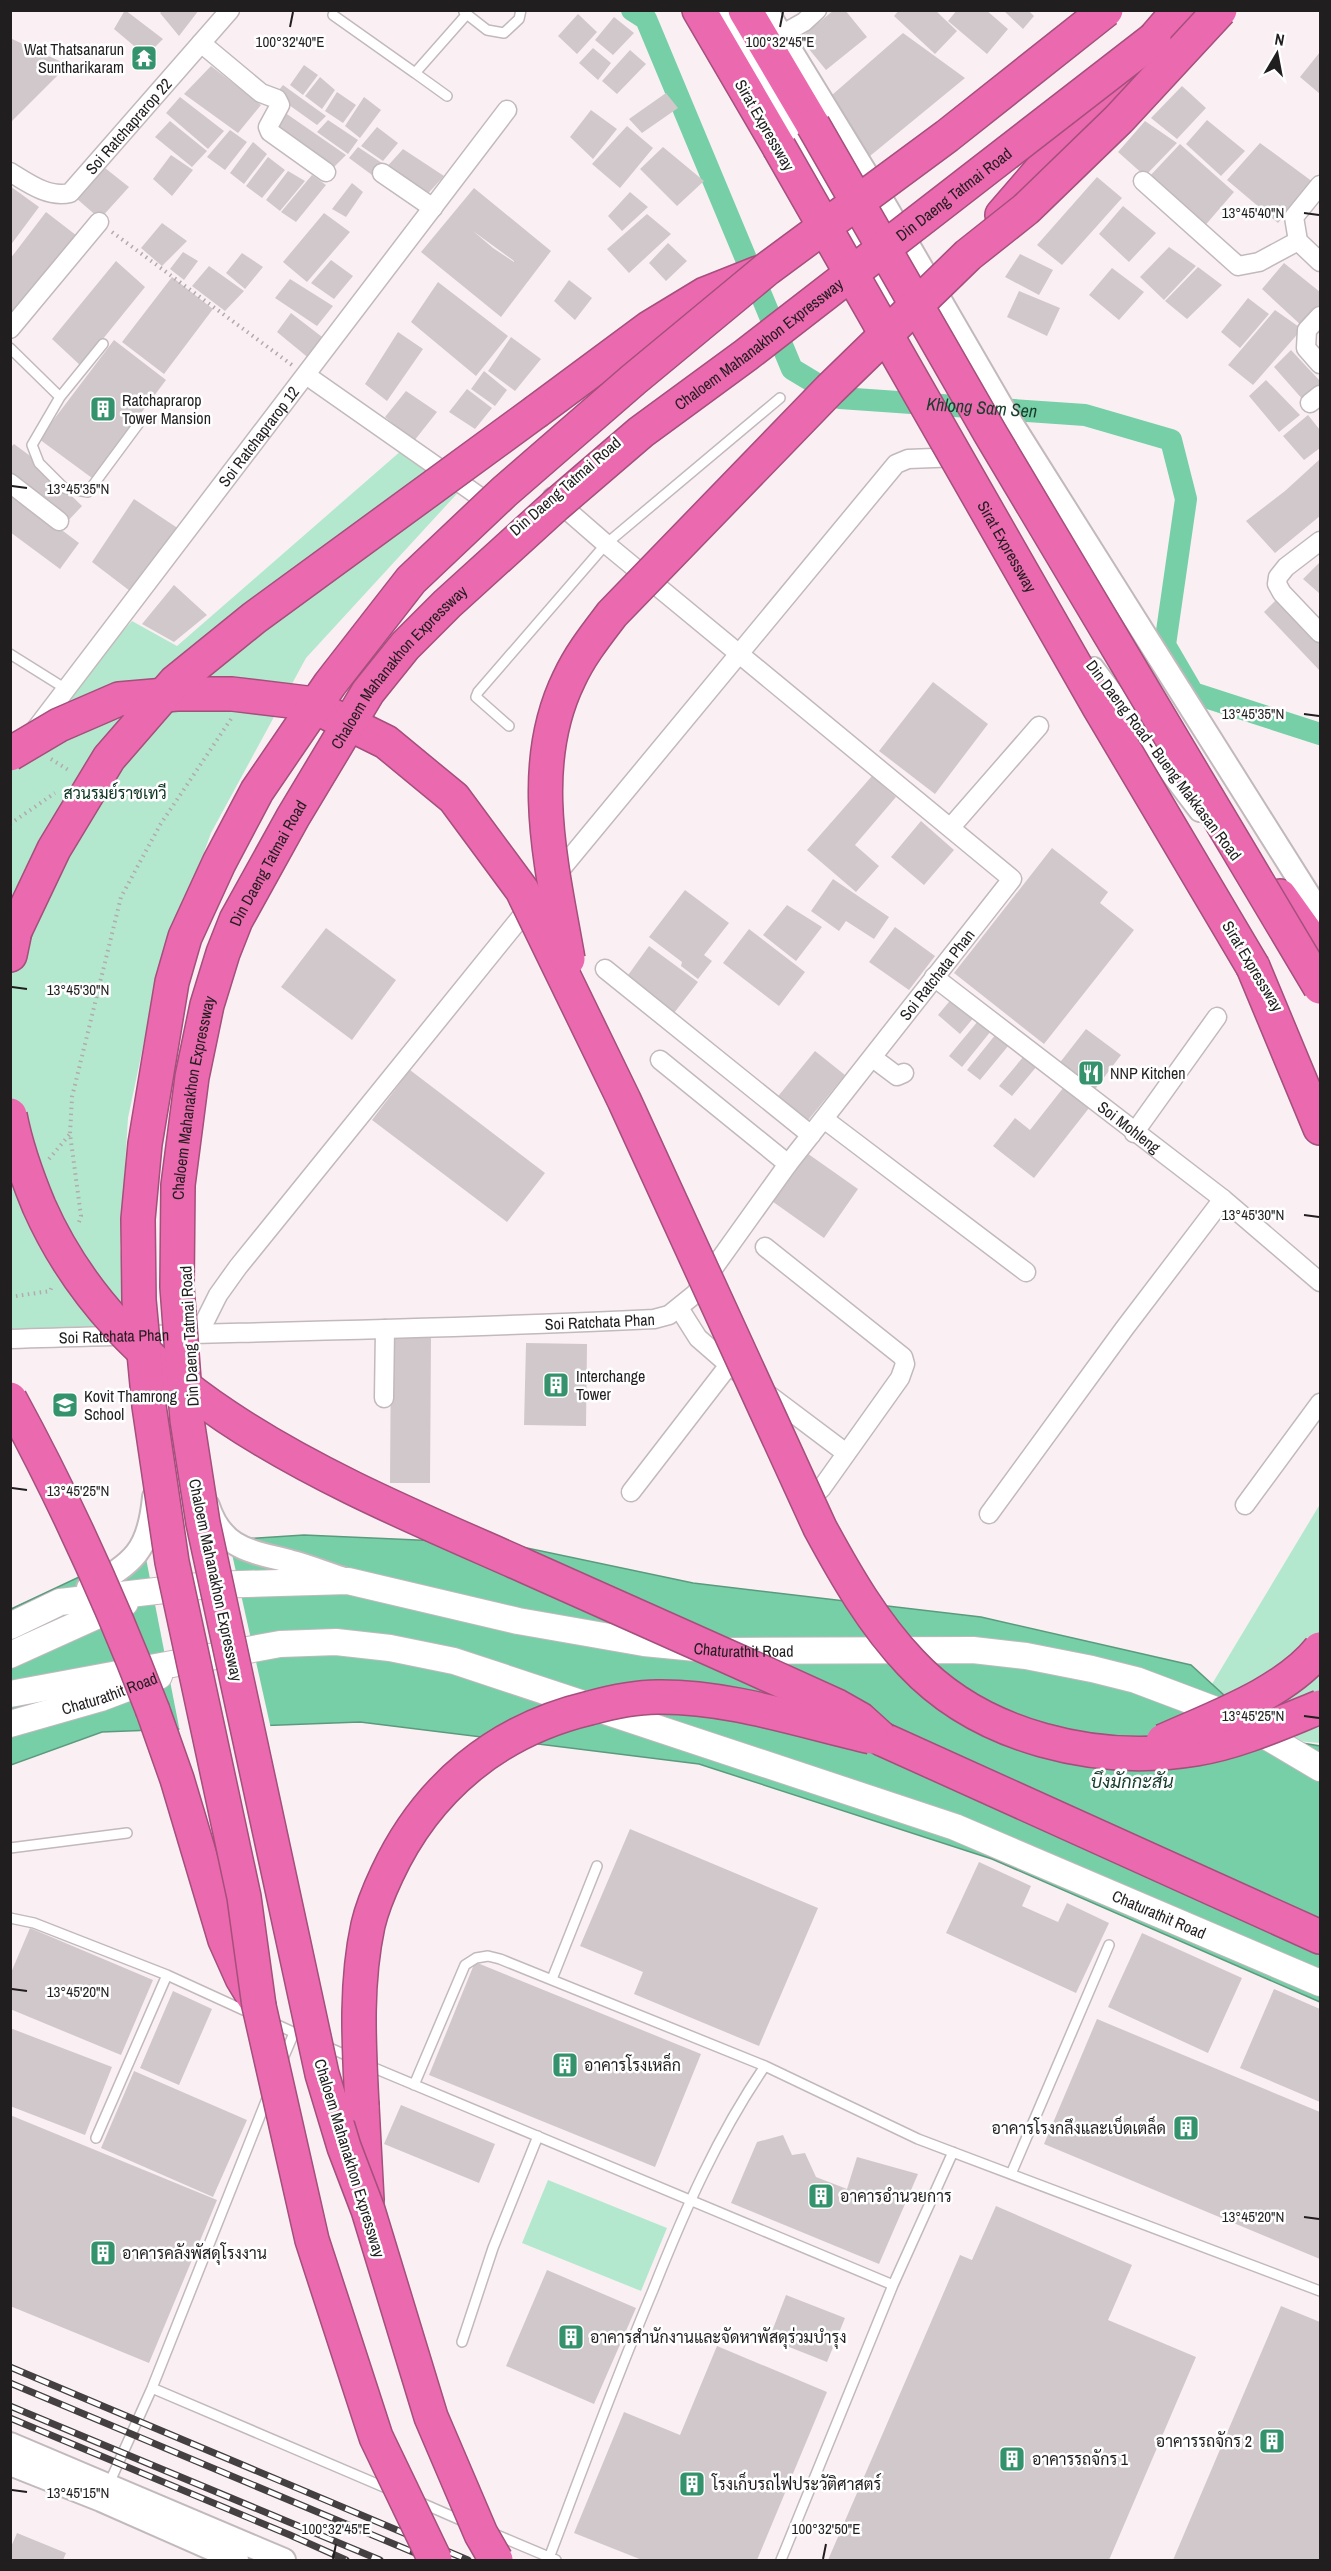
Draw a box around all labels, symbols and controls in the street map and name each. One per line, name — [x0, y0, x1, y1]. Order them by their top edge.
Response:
north arrow — [1247, 24, 1307, 84]
text: N — [1273, 28, 1286, 51]
text: 100°32'40"E — [256, 31, 324, 52]
text: 100°32'45"E — [746, 31, 814, 52]
place label: Wat Thatsanarun Suntharikaram — [24, 38, 124, 78]
temple icon: Wat Thatsanarun Suntharikaram — [129, 43, 159, 73]
street label: Soi Ratchaprarop 22 — [80, 73, 177, 179]
street label: Sirat Expressway — [730, 75, 800, 175]
street label: Din Daeng Tatmai Road — [891, 142, 1016, 246]
text: 13°45'40"N — [1222, 202, 1284, 223]
street label: Chaloem Mahanakhon Expressway — [670, 273, 848, 415]
street label: Soi Ratchaprarop 12 — [213, 382, 304, 491]
place label: Ratchaprarop Tower Mansion — [122, 389, 211, 429]
water label: Khlong Sam Sen — [926, 391, 1038, 424]
building icon: Ratchaprarop Tower Mansion — [88, 394, 118, 424]
street label: Din Daeng Tatmai Road — [505, 432, 625, 540]
text: 13°45'35"N — [47, 478, 109, 499]
street label: Sirat Expressway — [972, 497, 1042, 597]
street label: Chaloem Mahanakhon Expressway — [325, 580, 472, 753]
street label: Din Daeng Road - Bueng Makkasan Road — [1081, 655, 1247, 865]
text: 13°45'35"N — [1222, 703, 1284, 724]
park label: สวนรมย์ราชเทวี — [63, 781, 167, 804]
street label: Din Daeng Tatmai Road — [224, 796, 312, 929]
street label: Sirat Expressway — [1217, 917, 1289, 1016]
street label: Soi Ratchata Phan — [894, 924, 980, 1025]
text: 13°45'30"N — [47, 979, 109, 1000]
street label: Chaloem Mahanakhon Expressway — [167, 993, 220, 1200]
restaurant icon: NNP Kitchen — [1076, 1058, 1106, 1088]
place label: NNP Kitchen — [1110, 1062, 1186, 1084]
street label: Soi Mohleng — [1093, 1096, 1166, 1158]
text: 13°45'30"N — [1222, 1204, 1284, 1225]
street label: Din Daeng Tatmai Road — [174, 1265, 204, 1407]
street label: Soi Ratchata Phan — [544, 1308, 655, 1335]
street label: Soi Ratchata Phan — [59, 1324, 169, 1348]
place label: Interchange Tower — [576, 1365, 645, 1405]
building icon: Interchange Tower — [541, 1370, 571, 1400]
place label: Kovit Thamrong School — [84, 1385, 178, 1425]
school or university icon: Kovit Thamrong School — [50, 1390, 80, 1420]
street label: Chaloem Mahanakhon Expressway — [184, 1477, 248, 1684]
text: 13°45'25"N — [47, 1480, 109, 1501]
street label: Chaturathit Road — [693, 1637, 794, 1662]
street label: Chaturathit Road — [59, 1667, 160, 1720]
text: 13°45'25"N — [1222, 1705, 1284, 1726]
water label: บึงมักกะสัน — [1090, 1769, 1174, 1794]
street label: Chaturathit Road — [1109, 1884, 1209, 1944]
text: 13°45'20"N — [47, 1981, 109, 2002]
building icon: อาคารโรงเหล็ก — [550, 2050, 580, 2080]
place label: อาคารโรงเหล็ก — [584, 2052, 681, 2076]
street label: Chaloem Mahanakhon Expressway — [309, 2056, 391, 2260]
building icon: อาคารโรงกลึงและเบ็ดเตล็ด — [1171, 2113, 1201, 2143]
place label: อาคารโรงกลึงและเบ็ดเตล็ด — [992, 2115, 1166, 2139]
building icon: อาคารอำนวยการ — [806, 2181, 836, 2211]
place label: อาคารอำนวยการ — [840, 2185, 952, 2207]
text: 13°45'20"N — [1222, 2206, 1284, 2227]
building icon: อาคารคลังพัสดุโรงงาน — [88, 2238, 118, 2268]
place label: อาคารคลังพัสดุโรงงาน — [122, 2242, 267, 2265]
building icon: อาคารสำนักงานและจัดหาพัสดุร่วมบำรุง — [556, 2322, 586, 2352]
place label: อาคารสำนักงานและจัดหาพัสดุร่วมบำรุง — [590, 2326, 846, 2349]
building icon: อาคารรถจักร 2 — [1257, 2426, 1287, 2456]
place label: อาคารรถจักร 2 — [1156, 2430, 1252, 2452]
building icon: อาคารรถจักร 1 — [997, 2444, 1027, 2474]
place label: อาคารรถจักร 1 — [1032, 2448, 1129, 2470]
building icon: โรงเก็บรถไฟประวัติศาสตร์ — [677, 2469, 707, 2499]
place label: โรงเก็บรถไฟประวัติศาสตร์ — [711, 2471, 881, 2495]
text: 13°45'15"N — [47, 2482, 109, 2503]
text: 100°32'45"E — [302, 2518, 370, 2539]
text: 100°32'50"E — [792, 2518, 860, 2539]

